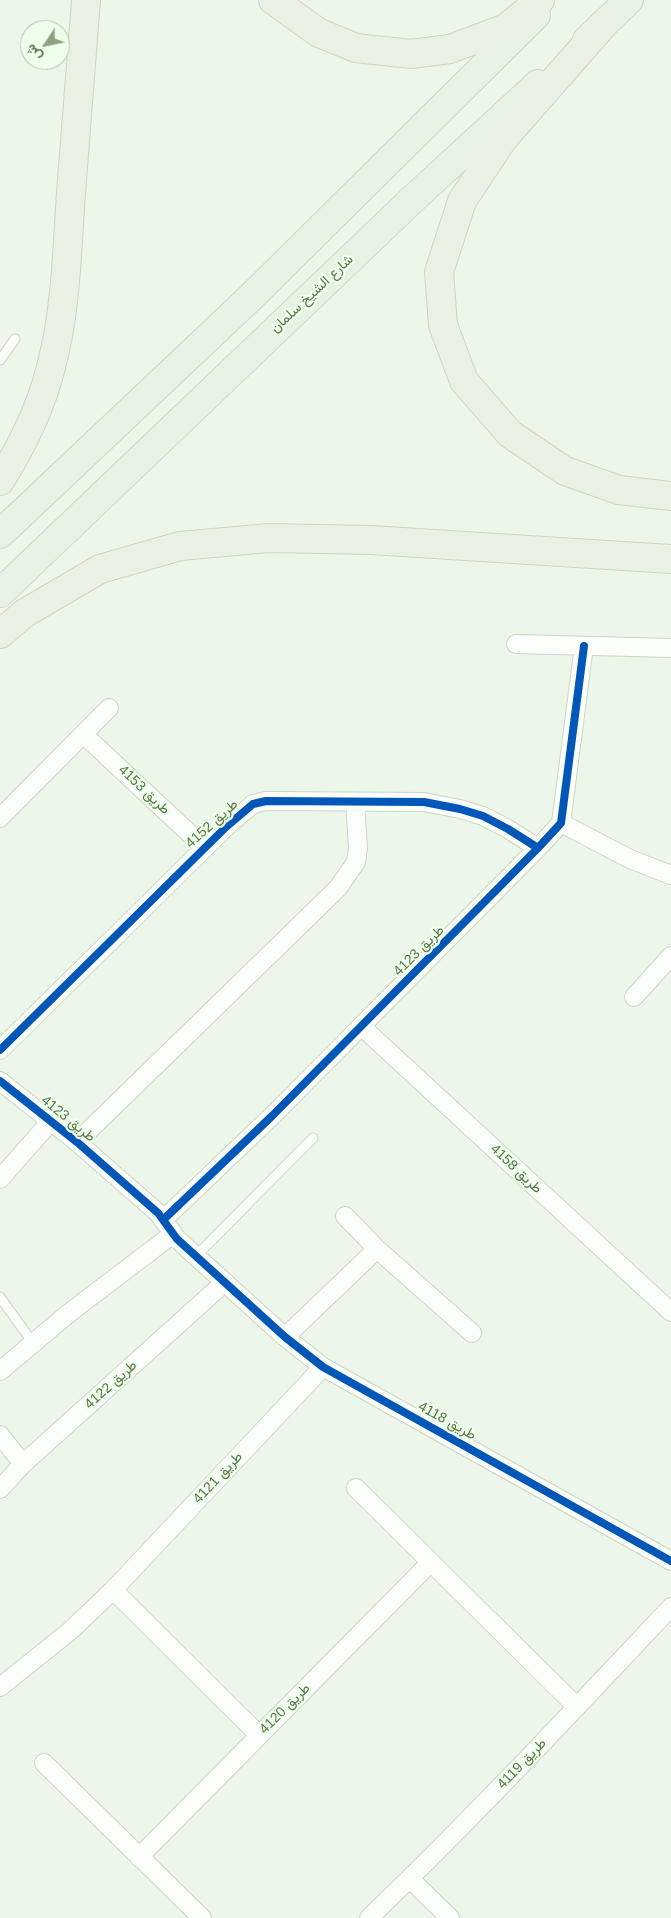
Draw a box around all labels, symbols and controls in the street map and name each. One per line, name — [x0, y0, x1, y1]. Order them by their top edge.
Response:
north arrow — [20, 20, 70, 70]
text: ش — [22, 41, 45, 64]
street label: شارع الشيخ سلمان — [267, 251, 357, 337]
street label: طريق 4153 — [115, 762, 173, 818]
street label: طريق 4152 — [182, 796, 242, 852]
street label: طريق 4123 — [390, 922, 448, 980]
street label: طريق 4123 — [38, 1092, 98, 1146]
street label: طريق 4158 — [487, 1141, 545, 1197]
street label: طريق 4122 — [81, 1357, 141, 1413]
street label: طريق 4118 — [415, 1398, 479, 1444]
street label: طريق 4121 — [190, 1449, 246, 1507]
street label: طريق 4120 — [256, 1680, 314, 1738]
street label: طريق 4119 — [494, 1735, 550, 1793]

